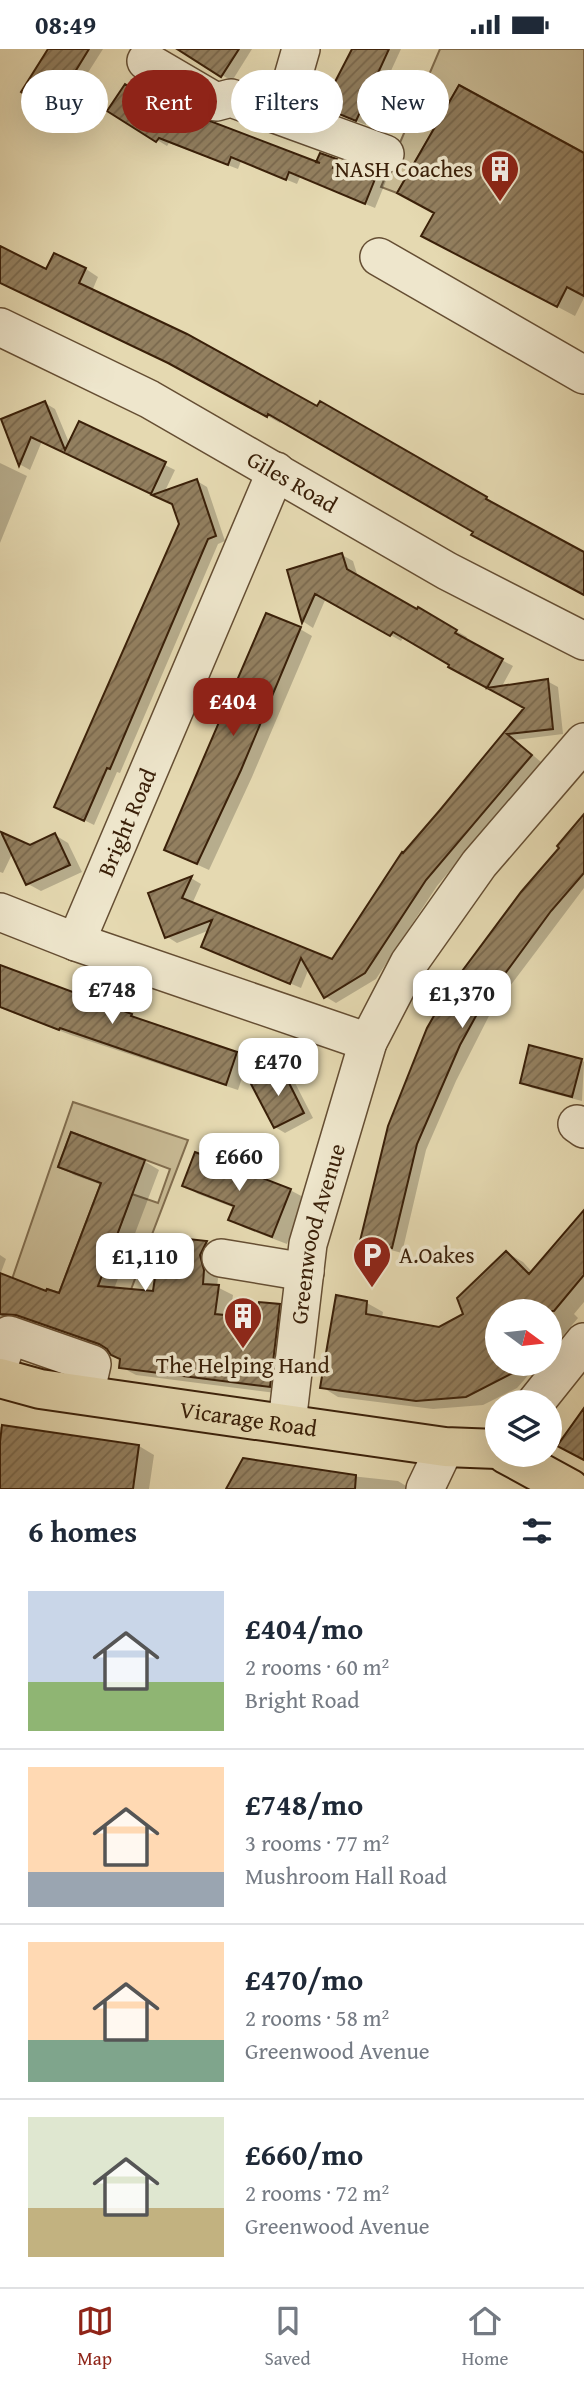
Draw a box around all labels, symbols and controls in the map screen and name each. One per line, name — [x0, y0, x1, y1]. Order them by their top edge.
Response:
text: 08:49 — [35, 5, 96, 44]
chip: Buy — [21, 70, 108, 133]
chip: Rent — [122, 70, 217, 133]
chip: Filters — [231, 70, 343, 133]
chip: New — [357, 70, 449, 133]
building icon: NASH Coaches — [479, 148, 521, 203]
place label: NASH Coaches — [335, 152, 473, 185]
street label: Giles Road — [241, 442, 345, 521]
pin: £404 — [192, 679, 274, 738]
text: £404 — [209, 684, 257, 717]
street label: Bright Road — [89, 762, 164, 881]
pin: £748 — [71, 967, 153, 1026]
pin: £1,370 — [405, 971, 519, 1030]
text: £748 — [88, 972, 136, 1005]
text: £1,370 — [429, 976, 495, 1009]
pin: £470 — [237, 1039, 319, 1098]
text: £470 — [254, 1044, 302, 1077]
pin: £660 — [198, 1133, 280, 1193]
text: £660 — [215, 1139, 263, 1172]
street label: Greenwood Avenue — [282, 1139, 353, 1326]
pin: £1,110 — [88, 1233, 202, 1293]
parking icon: A.Oakes — [351, 1234, 393, 1289]
place label: A.Oakes — [399, 1238, 475, 1271]
text: £1,110 — [112, 1239, 178, 1272]
building icon: The Helping Hand — [222, 1295, 264, 1350]
north arrow — [485, 1299, 562, 1375]
map controls — [485, 1299, 562, 1467]
place label: The Helping Hand — [156, 1348, 331, 1381]
button: layers — [485, 1390, 562, 1467]
street label: Vicarage Road — [178, 1392, 320, 1445]
text: 6 homes — [28, 1509, 137, 1553]
icon: filters — [518, 1512, 556, 1550]
text: £404/mo — [245, 1606, 363, 1650]
icon: home — [84, 1619, 168, 1703]
text: 2 rooms · 60 m² — [245, 1650, 389, 1683]
text: Bright Road — [245, 1683, 360, 1716]
text: £748/mo — [245, 1782, 363, 1826]
icon: home — [84, 1795, 168, 1879]
text: 3 rooms · 77 m² — [245, 1826, 389, 1859]
text: Mushroom Hall Road — [245, 1859, 447, 1892]
text: £470/mo — [245, 1957, 363, 2001]
icon: home — [84, 1970, 168, 2054]
text: 2 rooms · 58 m² — [245, 2001, 389, 2034]
text: Greenwood Avenue — [245, 2034, 430, 2067]
text: £660/mo — [245, 2132, 363, 2176]
icon: home — [84, 2145, 168, 2229]
text: 2 rooms · 72 m² — [245, 2176, 389, 2209]
text: Greenwood Avenue — [245, 2209, 430, 2242]
tab: Map — [76, 2302, 114, 2372]
tab: Saved — [265, 2302, 311, 2372]
tab: Home — [462, 2302, 508, 2372]

